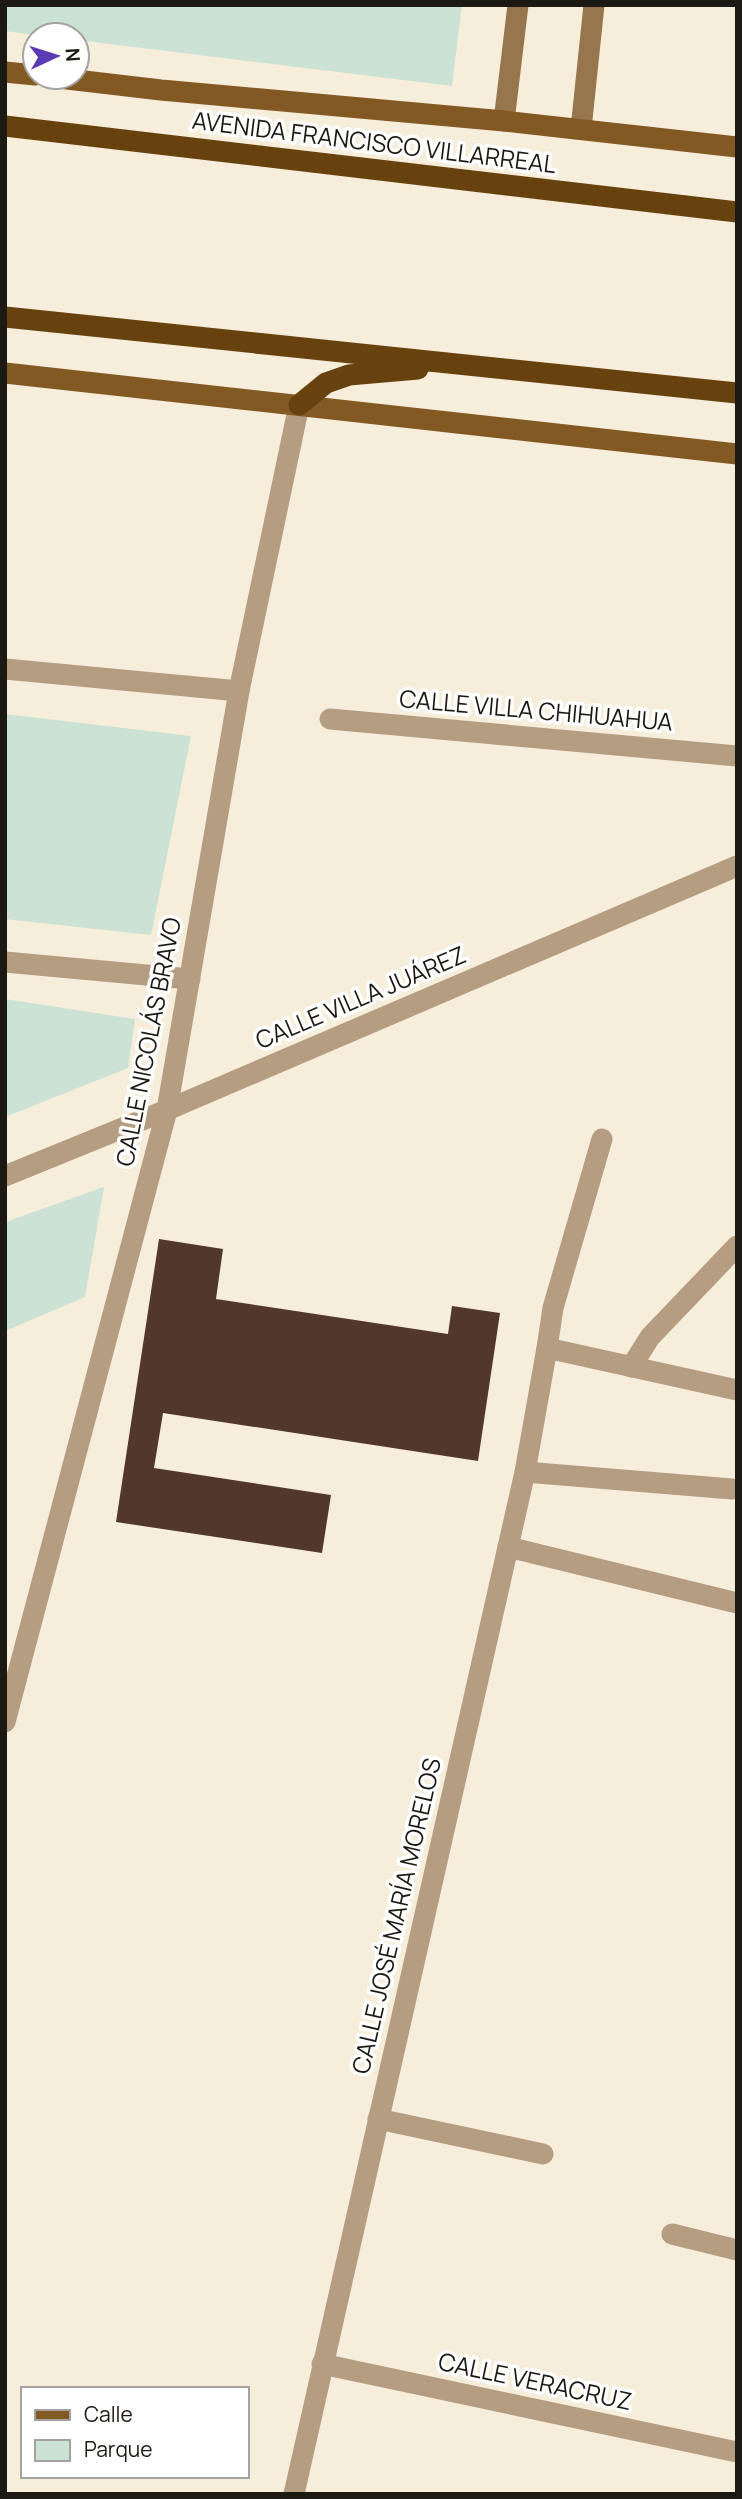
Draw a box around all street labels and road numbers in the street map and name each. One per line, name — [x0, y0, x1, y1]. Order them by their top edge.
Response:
street label: AVENIDA FRANCISCO VILLARREAL — [190, 103, 558, 180]
street label: CALLE VILLA CHIHUAHUA — [398, 681, 674, 738]
street label: CALLE NICOLÁS BRAVO — [107, 915, 188, 1169]
street label: CALLE VILLA JUÁREZ — [250, 937, 471, 1056]
street label: CALLE JOSÉ MARÍA MORELOS — [343, 1755, 448, 2077]
street label: CALLE VERACRUZ — [436, 2344, 635, 2417]

